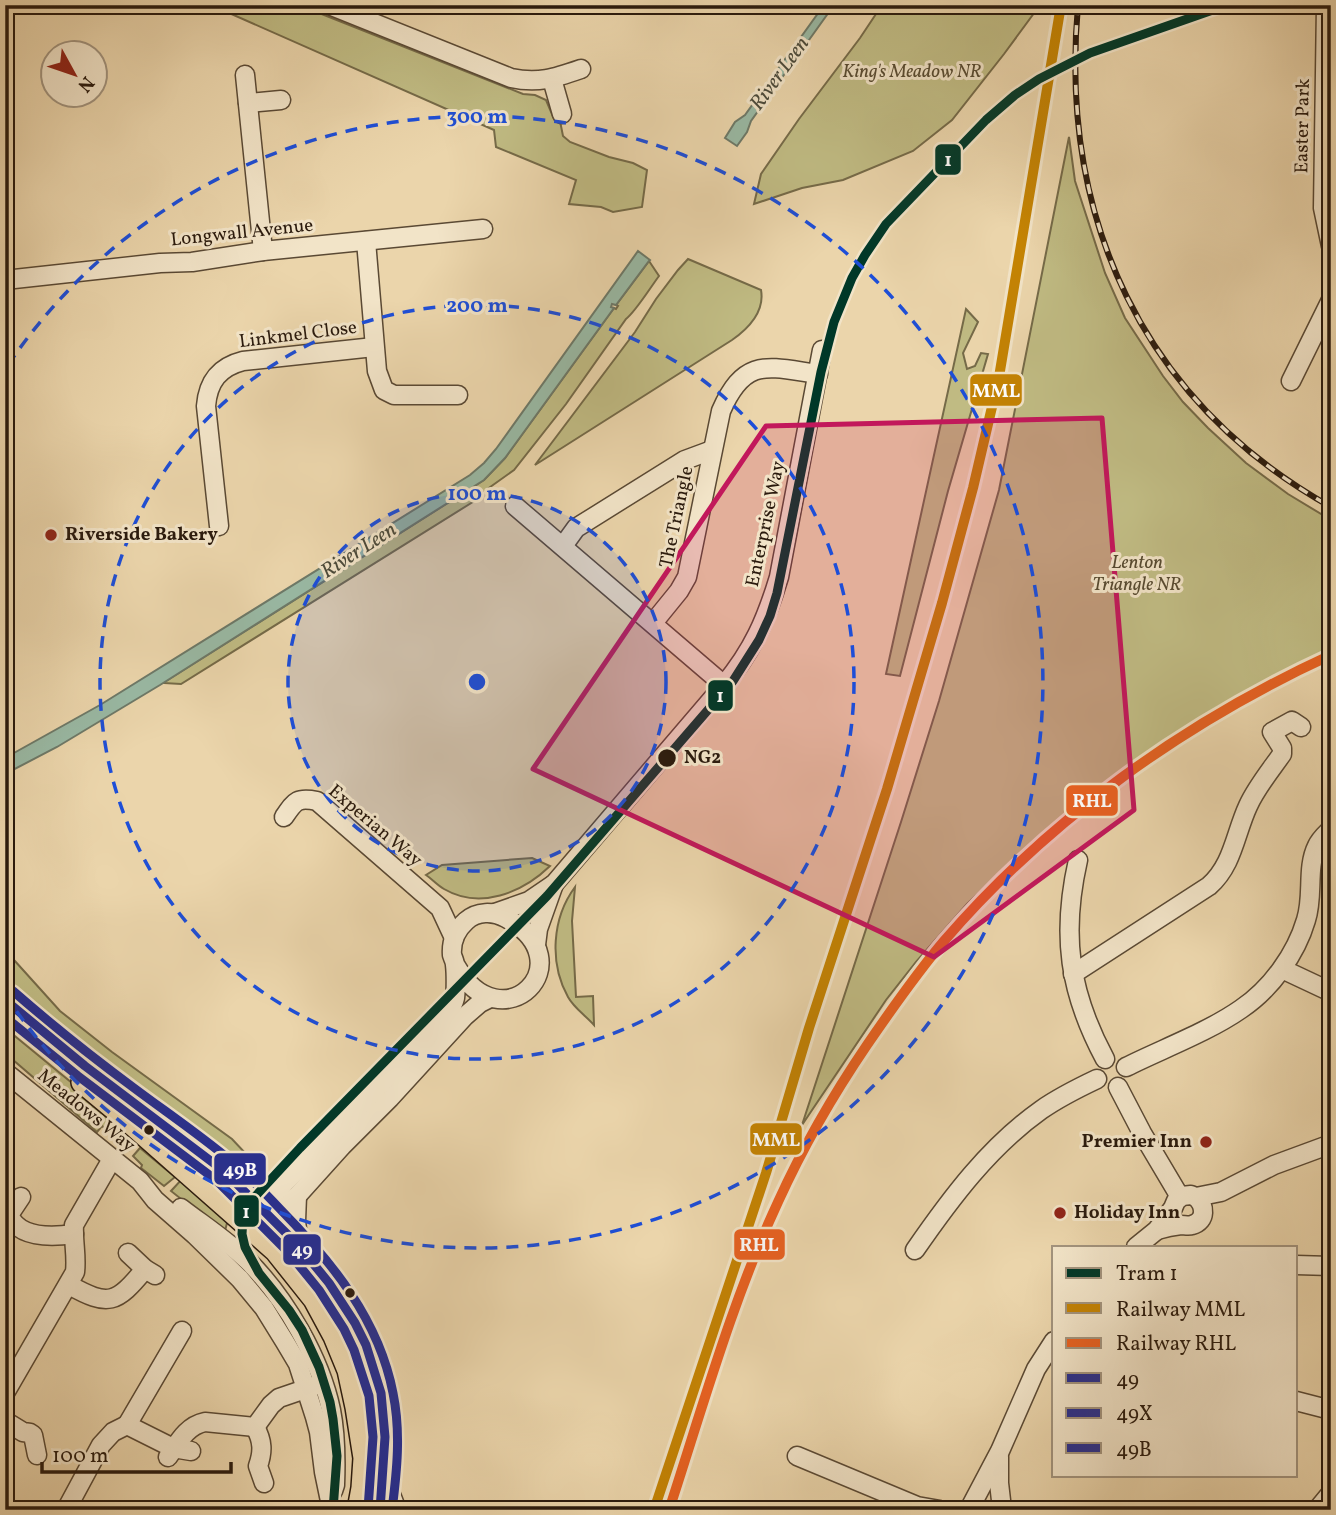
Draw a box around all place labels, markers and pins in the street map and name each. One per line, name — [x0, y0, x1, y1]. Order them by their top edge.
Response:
place label: Riverside Bakery — [65, 522, 218, 548]
marker: Riverside Bakery — [43, 527, 59, 543]
centre of rings — [465, 670, 489, 694]
place label: NG2 — [684, 745, 721, 771]
marker: NG2 — [656, 747, 678, 769]
unlabelled marker — [142, 1123, 156, 1137]
place label: Premier Inn — [1082, 1129, 1192, 1155]
marker: Premier Inn — [1198, 1134, 1214, 1150]
place label: Holiday Inn — [1074, 1200, 1180, 1226]
marker: Holiday Inn — [1052, 1205, 1068, 1221]
unlabelled marker — [343, 1286, 357, 1300]

